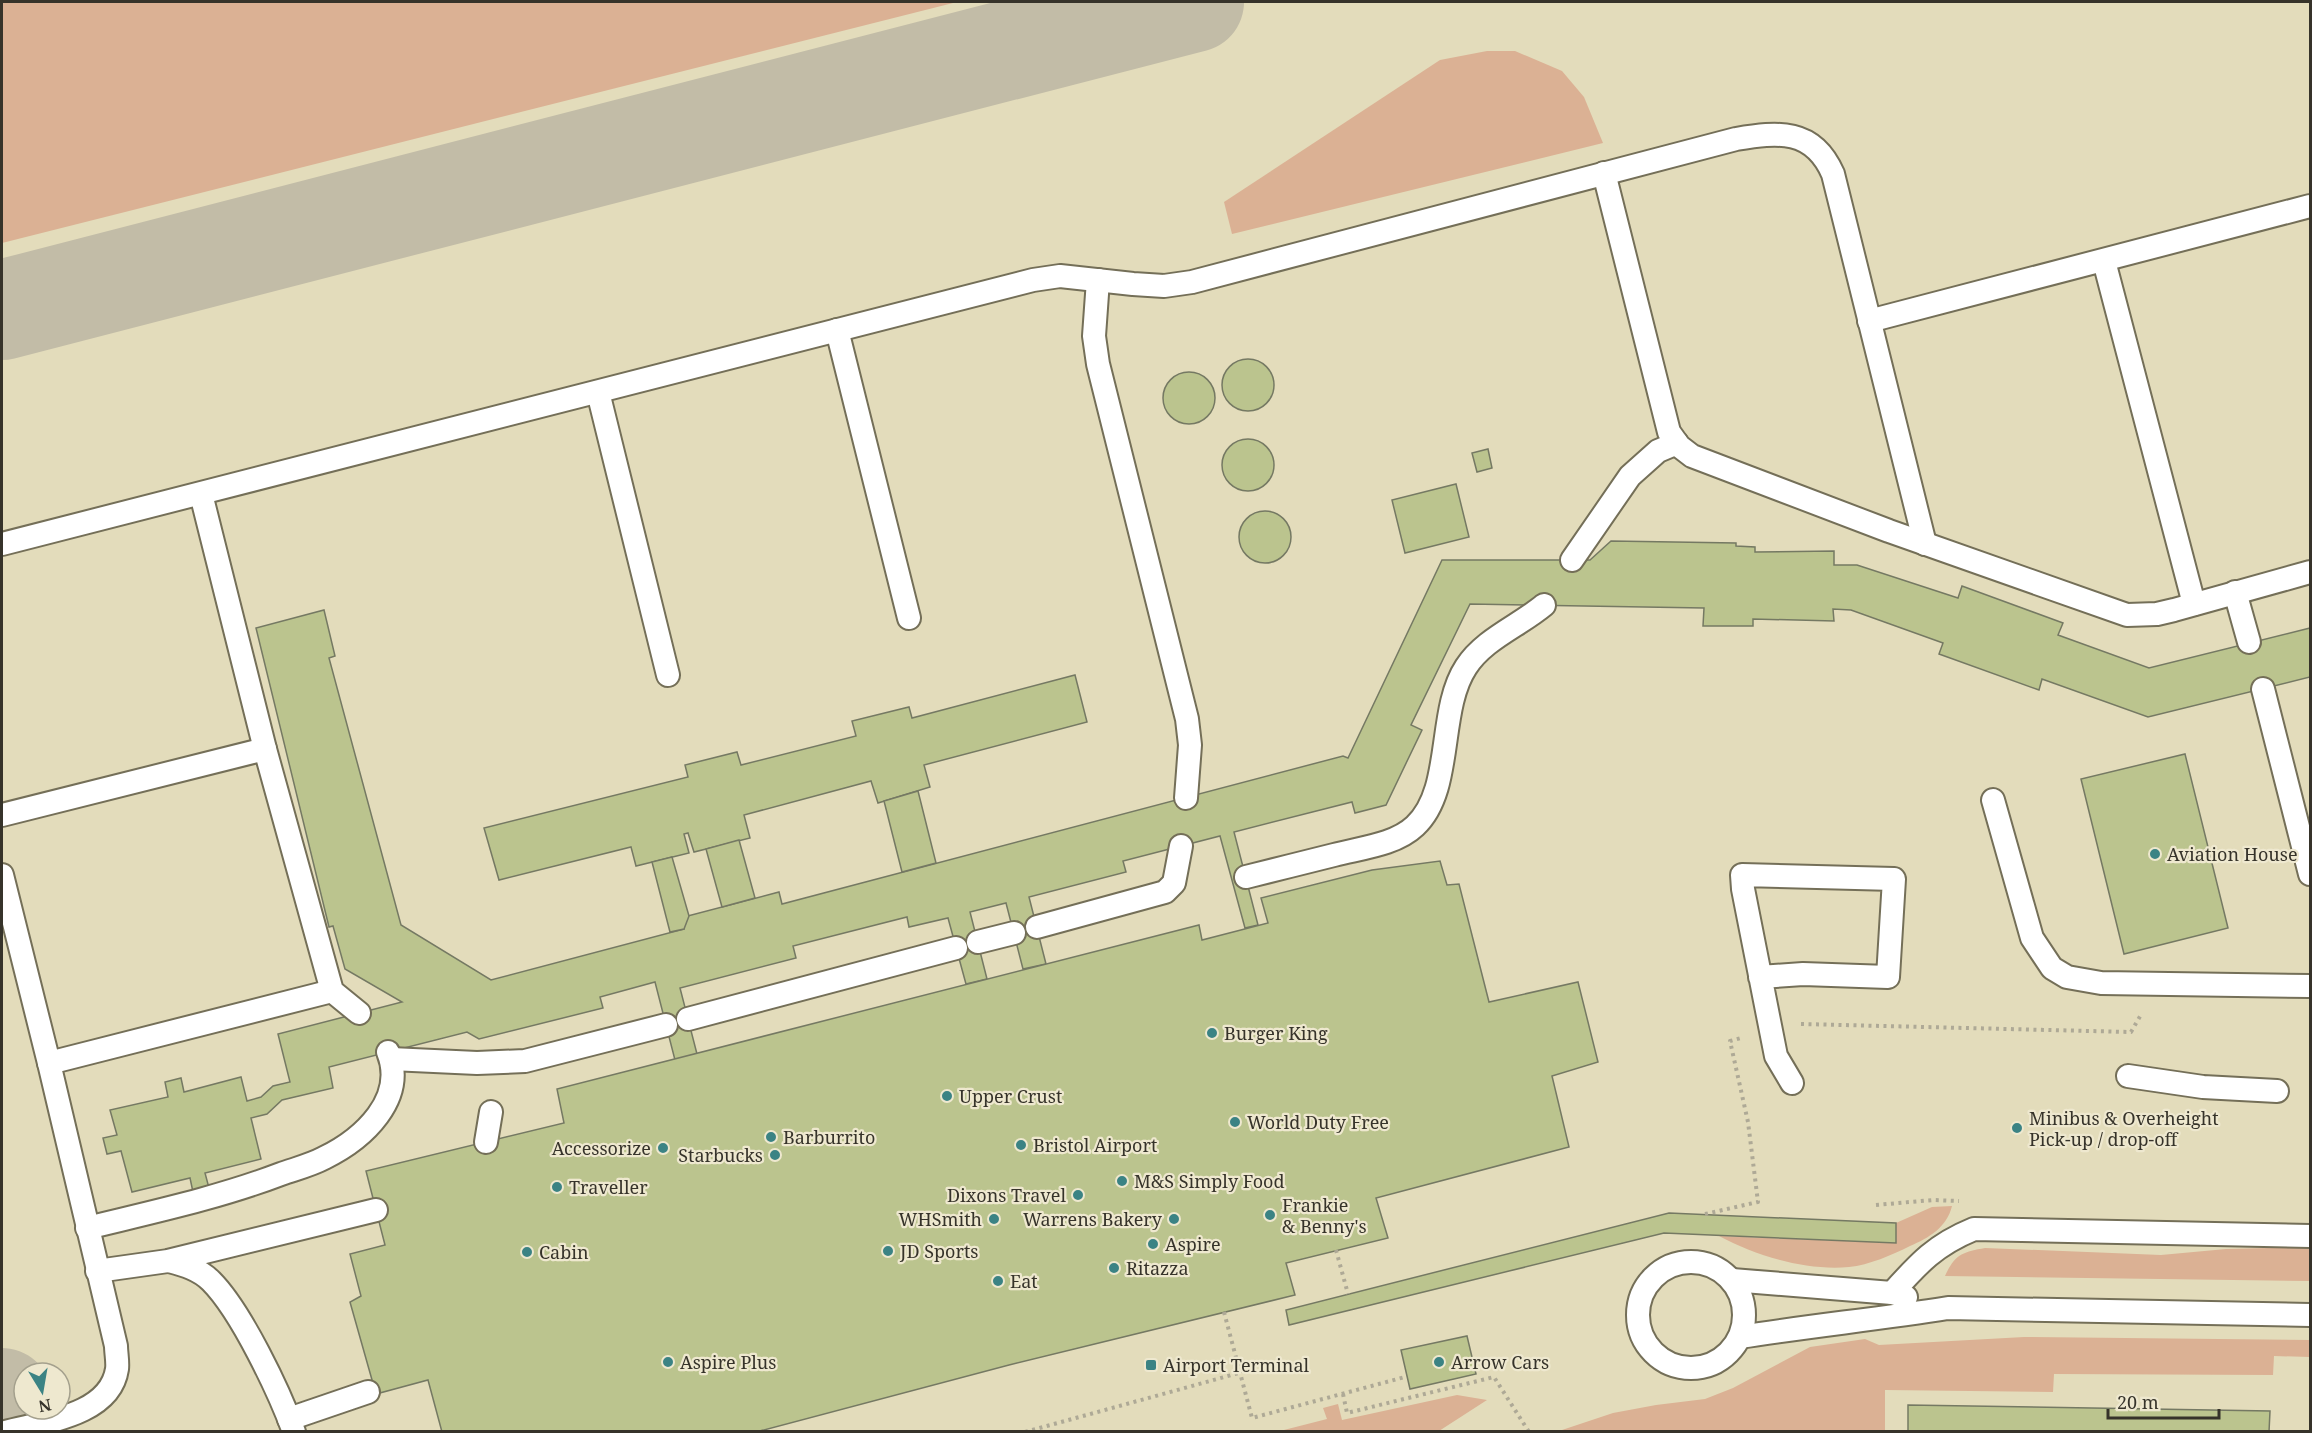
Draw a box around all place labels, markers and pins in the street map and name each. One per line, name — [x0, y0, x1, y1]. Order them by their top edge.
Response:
place label: Aviation House — [2167, 842, 2298, 866]
marker: Aviation House — [2148, 847, 2162, 861]
place label: Burger King — [1224, 1021, 1328, 1045]
marker: Burger King — [1205, 1026, 1219, 1040]
place label: Upper Crust — [959, 1084, 1062, 1108]
marker: Upper Crust — [940, 1089, 954, 1103]
place label: Minibus & Overheight Pick-up / drop-off — [2029, 1106, 2219, 1151]
place label: World Duty Free — [1247, 1110, 1389, 1134]
marker: World Duty Free — [1228, 1115, 1242, 1129]
marker: Minibus & Overheight Pick-up / drop-off — [2010, 1121, 2024, 1135]
place label: Barburrito — [783, 1125, 875, 1149]
marker: Barburrito — [764, 1130, 778, 1144]
place label: Bristol Airport — [1033, 1133, 1157, 1157]
place label: Accessorize — [552, 1136, 651, 1160]
marker: Bristol Airport — [1014, 1138, 1028, 1152]
marker: Accessorize — [656, 1141, 670, 1155]
place label: Starbucks — [678, 1143, 763, 1167]
marker: Starbucks — [768, 1148, 782, 1162]
place label: M&S Simply Food — [1134, 1169, 1284, 1193]
marker: M&S Simply Food — [1115, 1174, 1129, 1188]
place label: Traveller — [569, 1175, 648, 1199]
marker: Traveller — [550, 1180, 564, 1194]
place label: Dixons Travel — [947, 1183, 1066, 1207]
marker: Dixons Travel — [1071, 1188, 1085, 1202]
place label: Frankie & Benny's — [1282, 1193, 1367, 1238]
place label: WHSmith — [899, 1207, 982, 1231]
place label: Warrens Bakery — [1023, 1207, 1163, 1231]
marker: Frankie & Benny's — [1263, 1208, 1277, 1222]
marker: WHSmith — [987, 1212, 1001, 1226]
marker: Warrens Bakery — [1167, 1212, 1181, 1226]
place label: Aspire — [1165, 1232, 1221, 1256]
marker: Aspire — [1146, 1237, 1160, 1251]
place label: JD Sports — [899, 1239, 978, 1263]
place label: Cabin — [539, 1240, 589, 1264]
marker: JD Sports — [881, 1244, 895, 1258]
marker: Cabin — [520, 1245, 534, 1259]
place label: Ritazza — [1126, 1256, 1189, 1280]
marker: Ritazza — [1107, 1261, 1121, 1275]
place label: Eat — [1010, 1269, 1038, 1293]
marker: Eat — [991, 1274, 1005, 1288]
place label: Aspire Plus — [680, 1350, 776, 1374]
place label: Arrow Cars — [1451, 1350, 1549, 1374]
place label: Airport Terminal — [1163, 1353, 1310, 1377]
marker: Aspire Plus — [661, 1355, 675, 1369]
marker: Arrow Cars — [1432, 1355, 1446, 1369]
marker: Airport Terminal — [1144, 1358, 1158, 1372]

